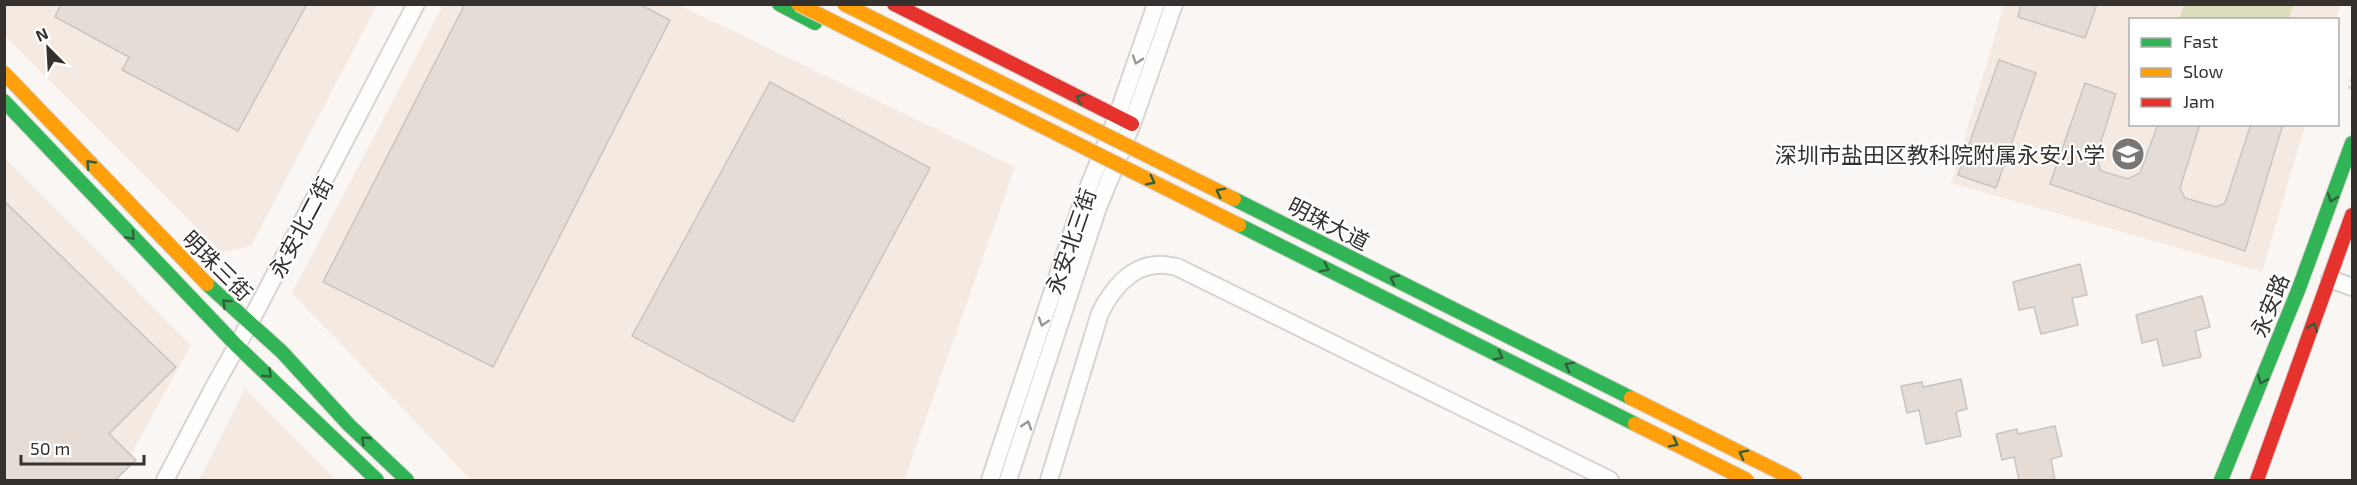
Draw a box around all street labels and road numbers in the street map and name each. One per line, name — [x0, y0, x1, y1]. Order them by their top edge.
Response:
street label: 永安北二街 — [263, 172, 337, 282]
street label: 永安北三街 — [1040, 185, 1100, 297]
street label: 明珠大道 — [1284, 191, 1374, 255]
street label: 明珠三街 — [178, 225, 258, 305]
street label: 永安路 — [2245, 270, 2293, 340]

